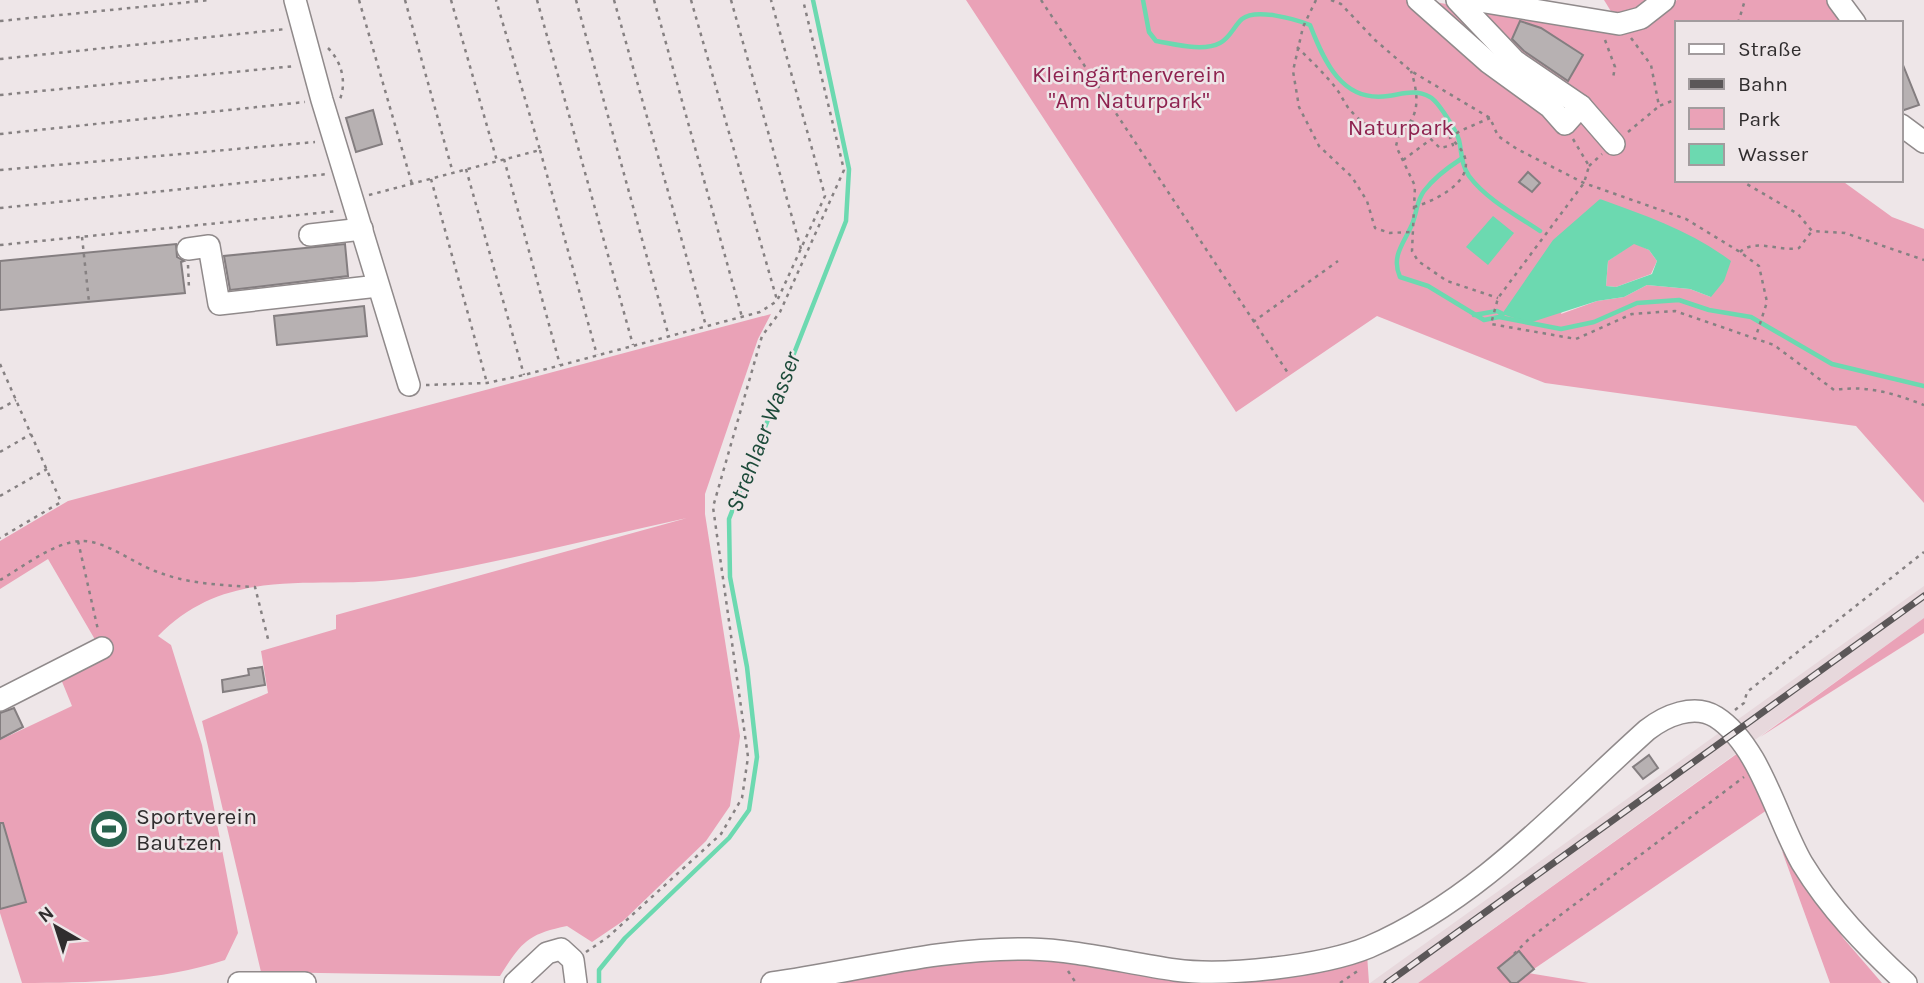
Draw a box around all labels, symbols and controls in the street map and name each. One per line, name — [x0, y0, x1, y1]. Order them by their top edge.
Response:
legend — [1675, 21, 1903, 182]
text: Straße — [1738, 37, 1801, 61]
park label: Kleingärtnerverein "Am Naturpark" — [1032, 61, 1226, 114]
text: Bahn — [1738, 72, 1788, 96]
text: Park — [1738, 107, 1781, 131]
park label: Naturpark — [1348, 114, 1454, 141]
text: Wasser — [1738, 142, 1809, 166]
water label: Strehlaer Wasser — [720, 347, 807, 516]
place label: Sportverein Bautzen — [136, 803, 257, 856]
sports icon: Sportverein Bautzen — [88, 808, 130, 850]
north arrow — [21, 892, 91, 962]
text: N — [34, 902, 58, 927]

